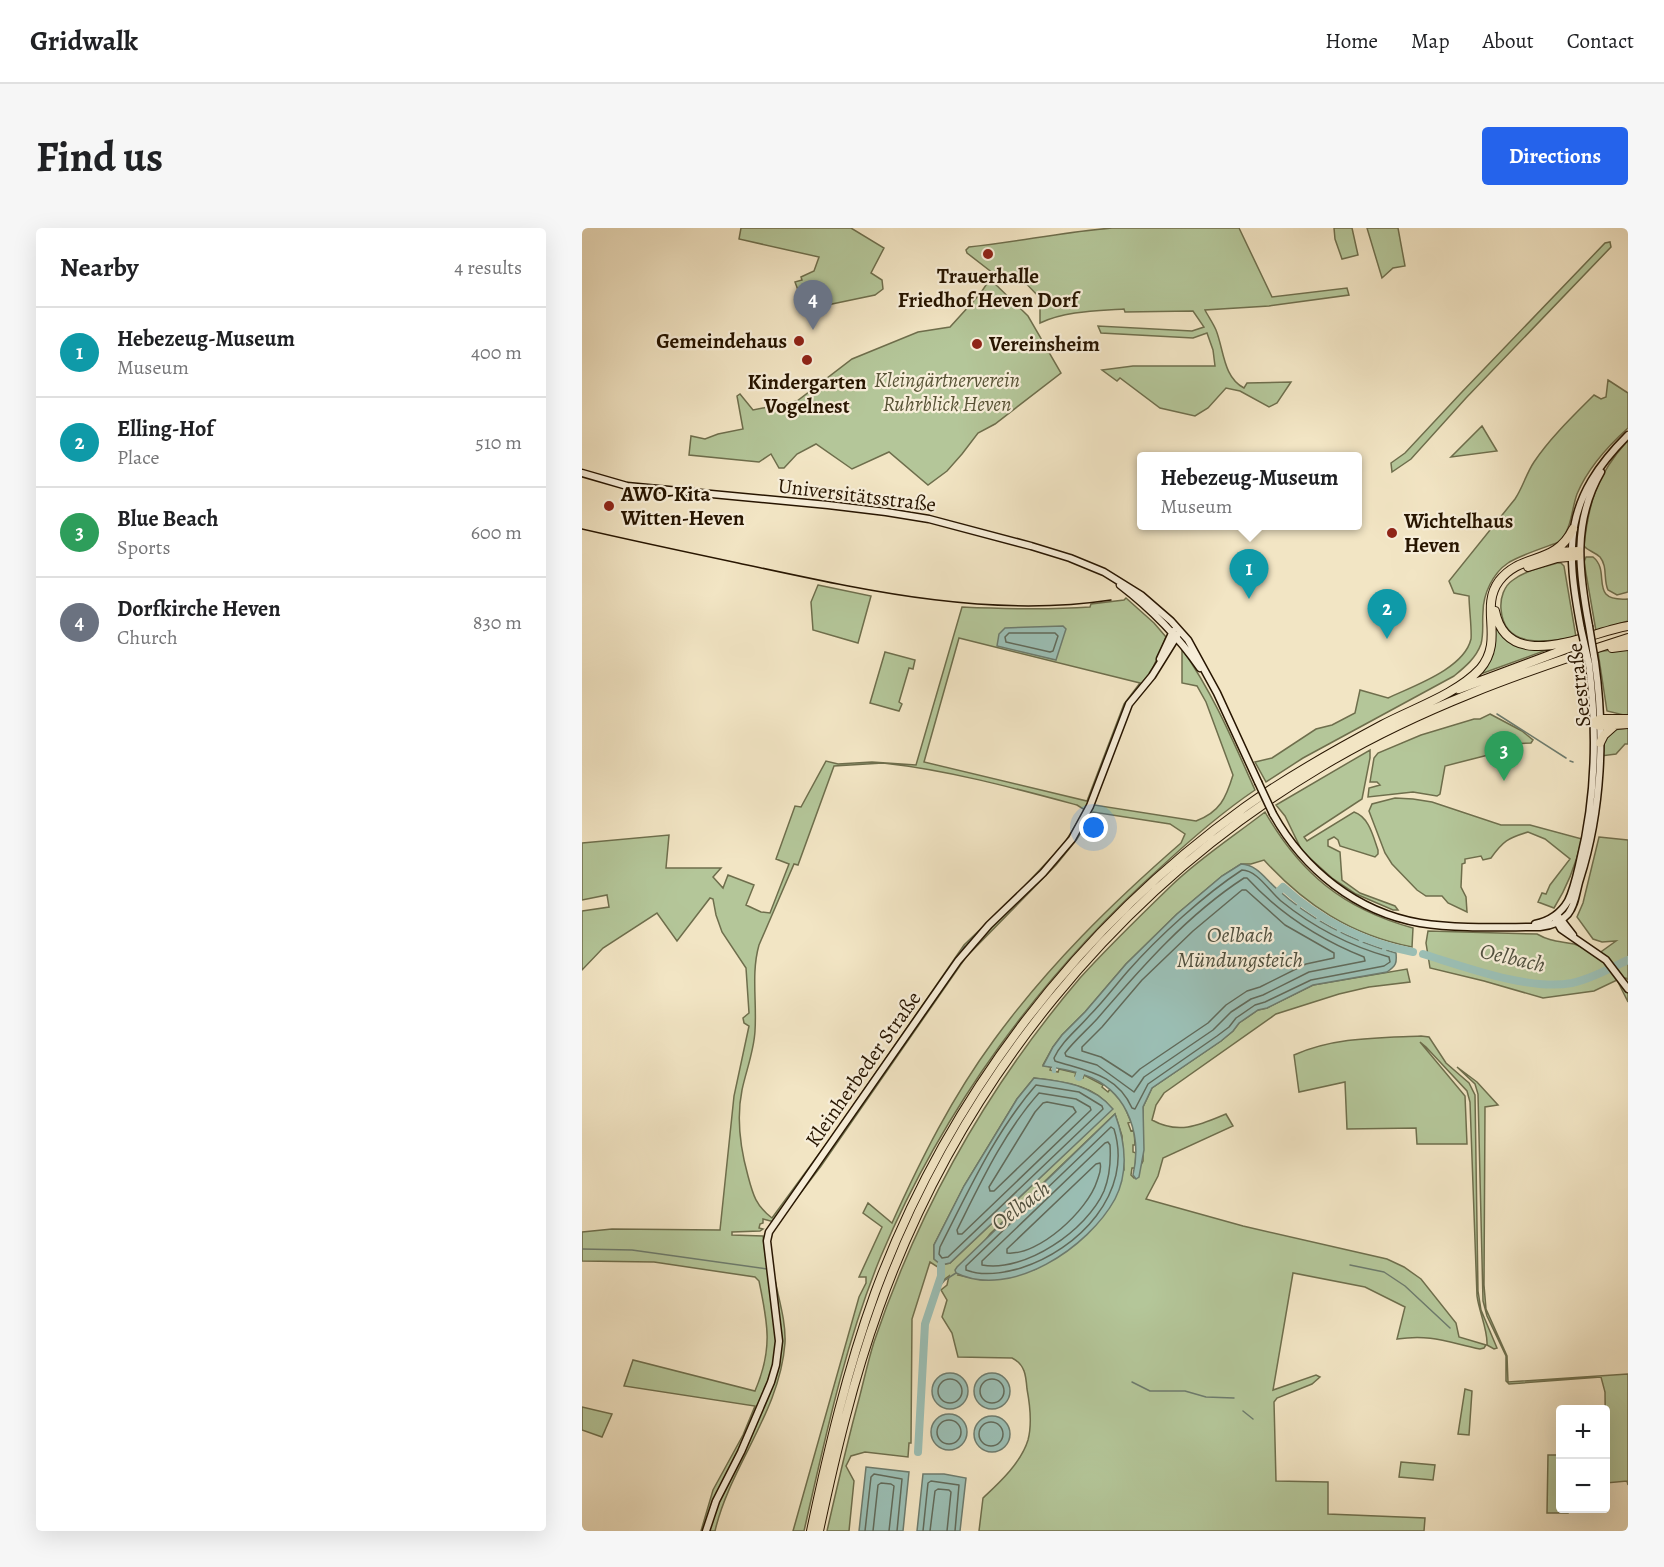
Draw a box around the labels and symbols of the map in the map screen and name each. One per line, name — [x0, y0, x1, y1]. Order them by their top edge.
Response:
marker: Trauerhalle Friedhof Heven Dorf — [981, 247, 995, 261]
place label: Trauerhalle Friedhof Heven Dorf — [898, 262, 1081, 314]
pin: 4 — [794, 280, 832, 330]
place label: Gemeindehaus — [656, 327, 787, 355]
place label: Vereinsheim — [988, 330, 1100, 358]
marker: Gemeindehaus — [792, 334, 806, 348]
marker: Vereinsheim — [970, 337, 984, 351]
marker: Kindergarten Vogelnest — [800, 353, 814, 367]
park label: Kleingärtnerverein Ruhrblick Heven — [874, 366, 1020, 418]
place label: Kindergarten Vogelnest — [748, 368, 867, 420]
street label: Universitätsstraße — [776, 471, 938, 519]
place label: AWO-Kita Witten-Heven — [620, 480, 745, 532]
marker: AWO-Kita Witten-Heven — [602, 499, 616, 513]
place label: Wichtelhaus Heven — [1403, 507, 1513, 559]
marker: Wichtelhaus Heven — [1385, 526, 1399, 540]
pin: 1 — [1230, 550, 1268, 599]
pin: 2 — [1368, 590, 1406, 639]
street label: Seestraße — [1561, 642, 1597, 728]
pin: 3 — [1484, 732, 1524, 781]
your location — [1079, 813, 1108, 842]
water label: Oelbach Mündungsteich — [1177, 920, 1303, 975]
water label: Oelbach — [1477, 936, 1549, 980]
street label: Kleinherbeder Straße — [799, 985, 927, 1153]
water label: Oelbach — [985, 1174, 1056, 1238]

